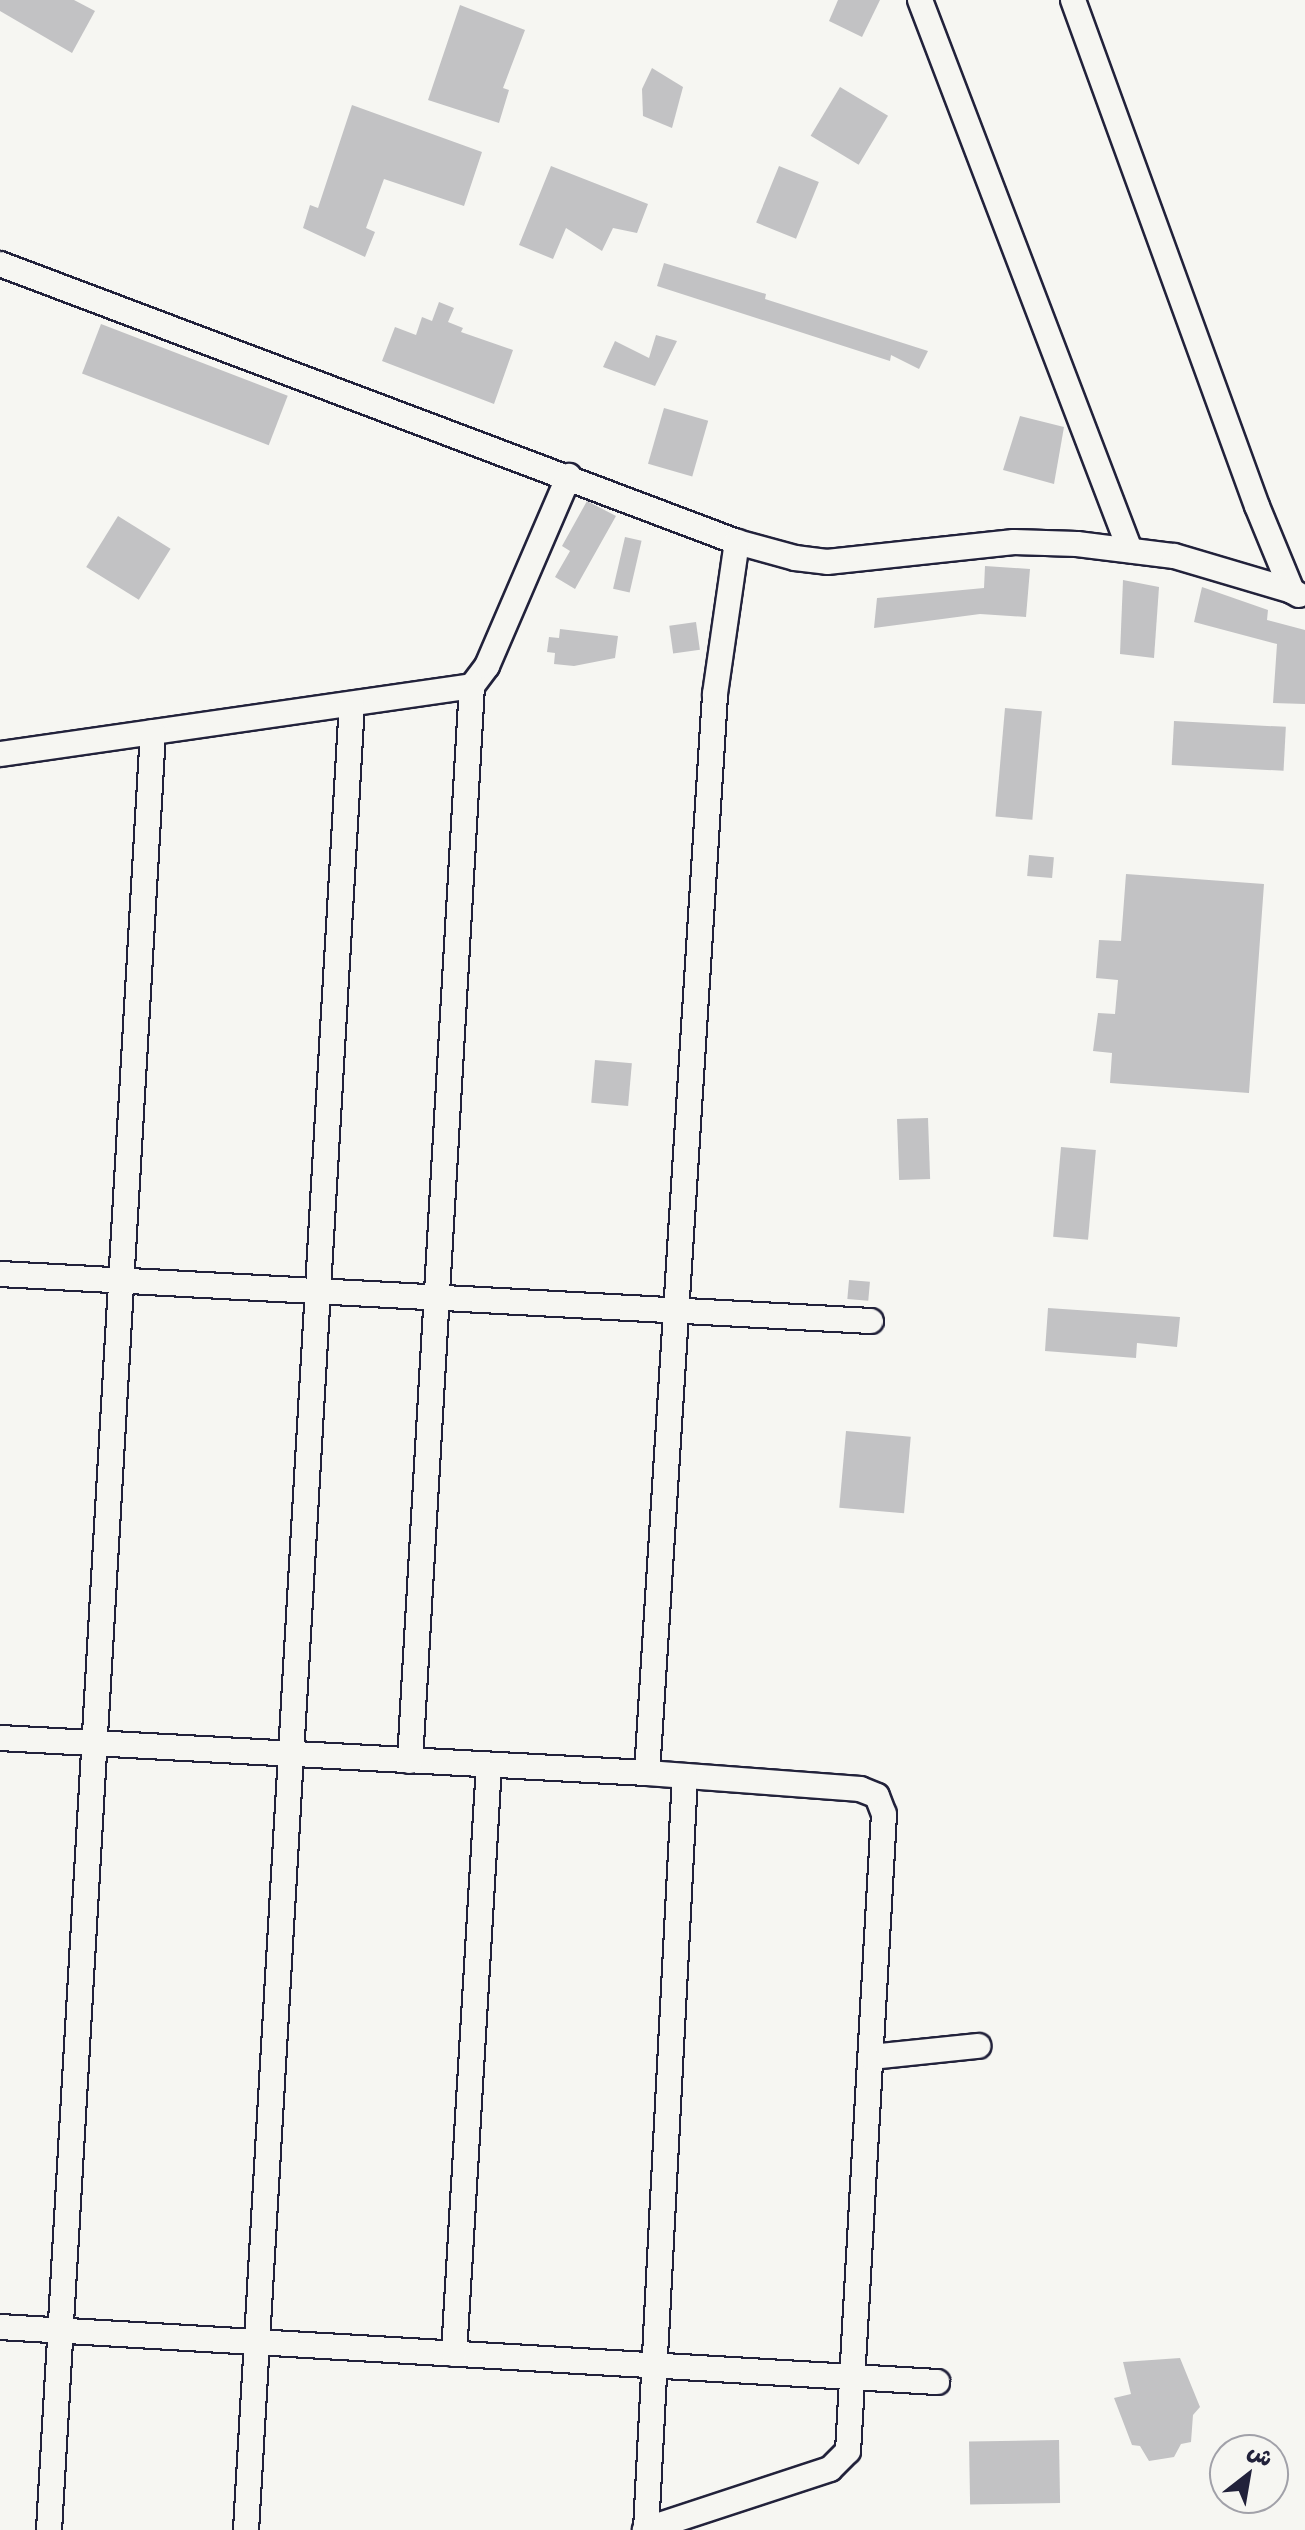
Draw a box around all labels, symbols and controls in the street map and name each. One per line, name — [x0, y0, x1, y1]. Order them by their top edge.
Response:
north arrow — [1209, 2434, 1289, 2514]
text: ش — [1243, 2436, 1278, 2473]

